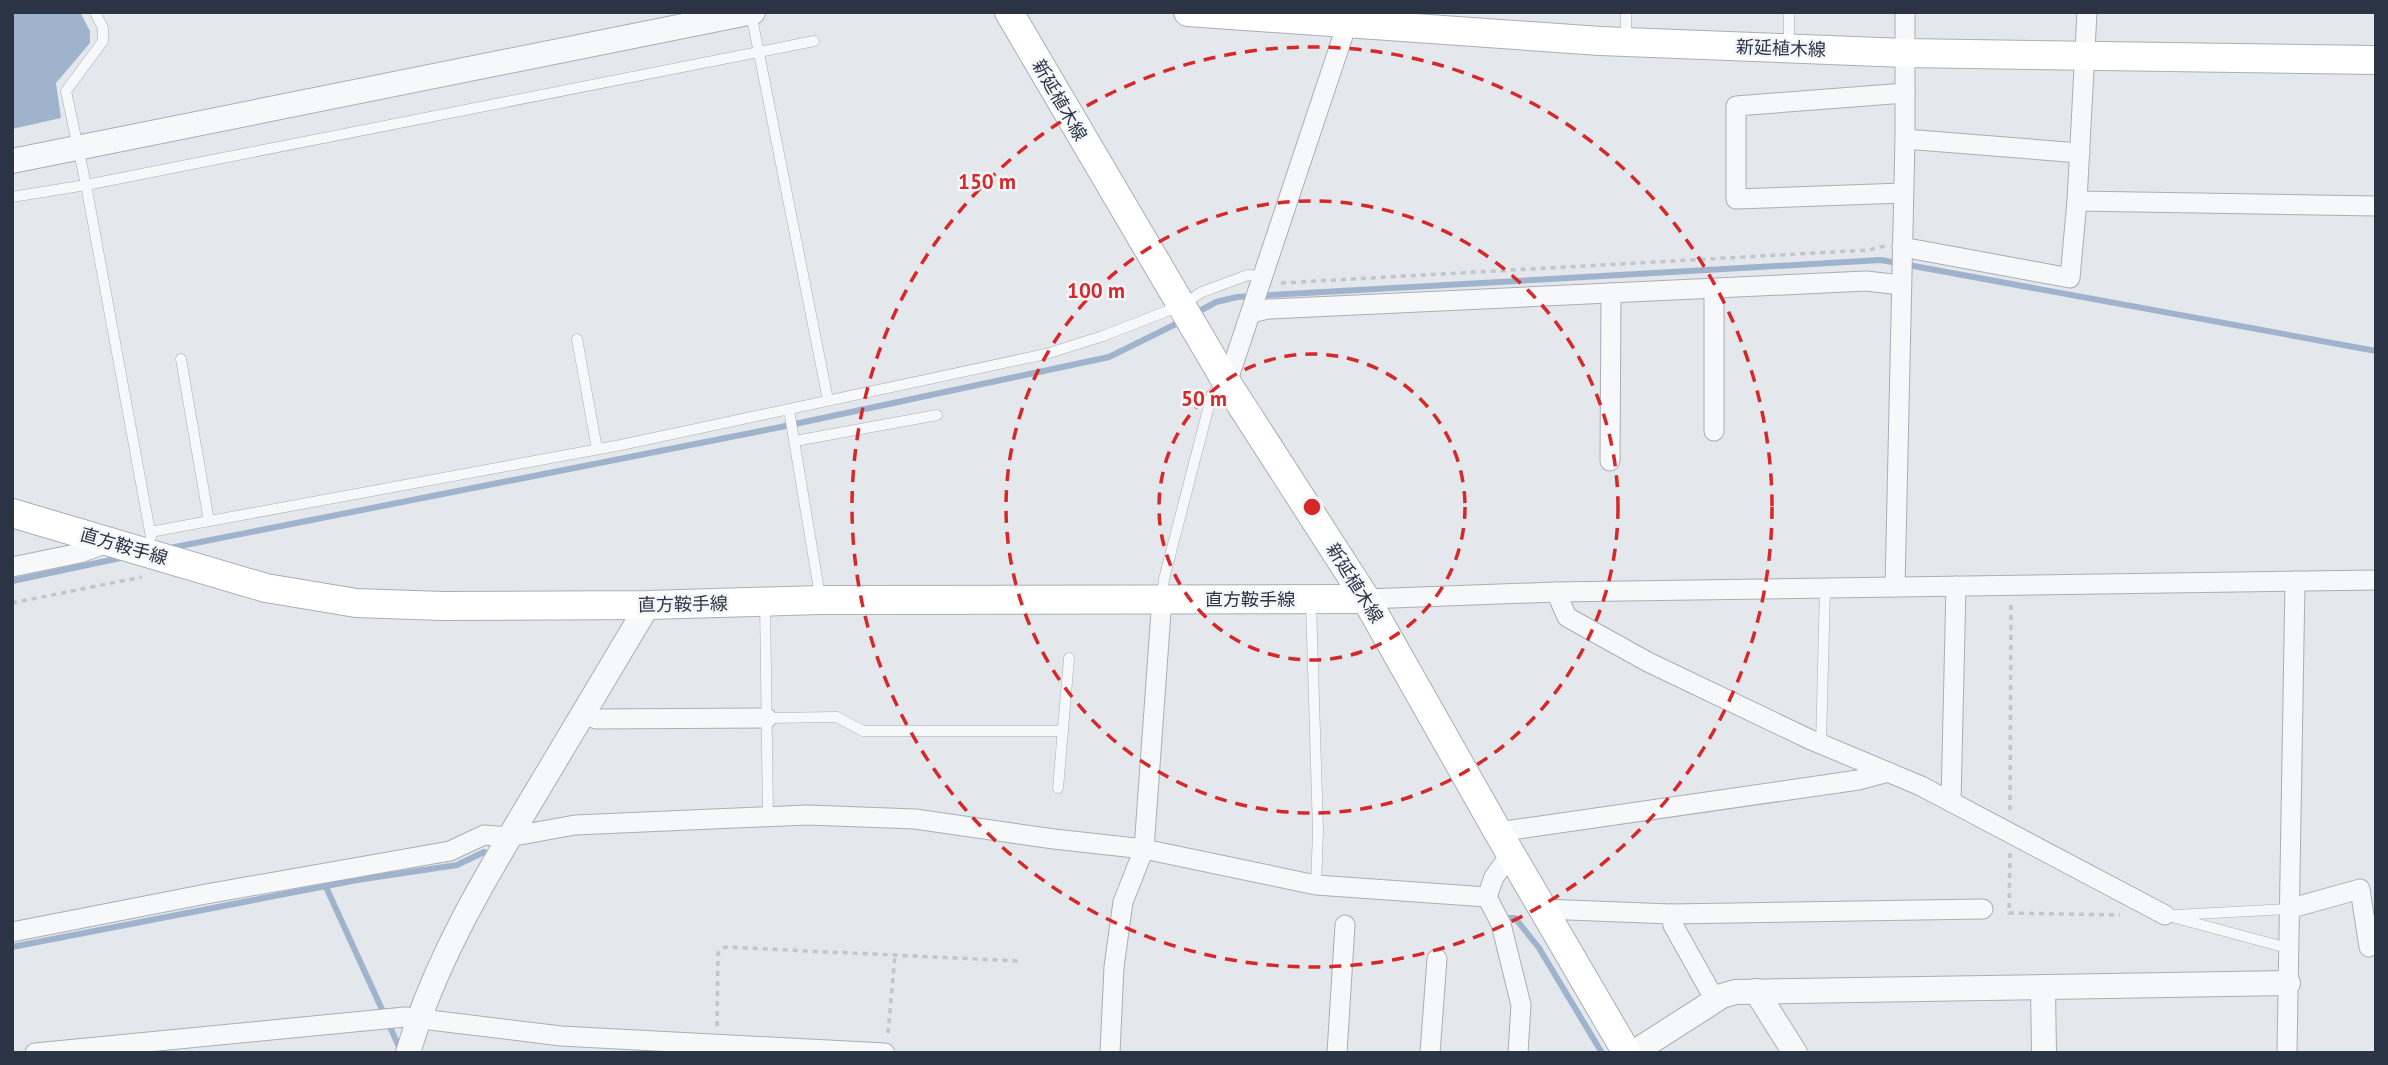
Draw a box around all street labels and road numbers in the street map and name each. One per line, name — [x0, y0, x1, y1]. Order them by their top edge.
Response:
street label: 新延植木線 — [1736, 35, 1826, 61]
street label: 新延植木線 — [1028, 55, 1092, 145]
street label: 直方鞍手線 — [78, 523, 170, 569]
street label: 新延植木線 — [1321, 539, 1389, 627]
street label: 直方鞍手線 — [1205, 588, 1295, 611]
street label: 直方鞍手線 — [638, 592, 728, 616]

